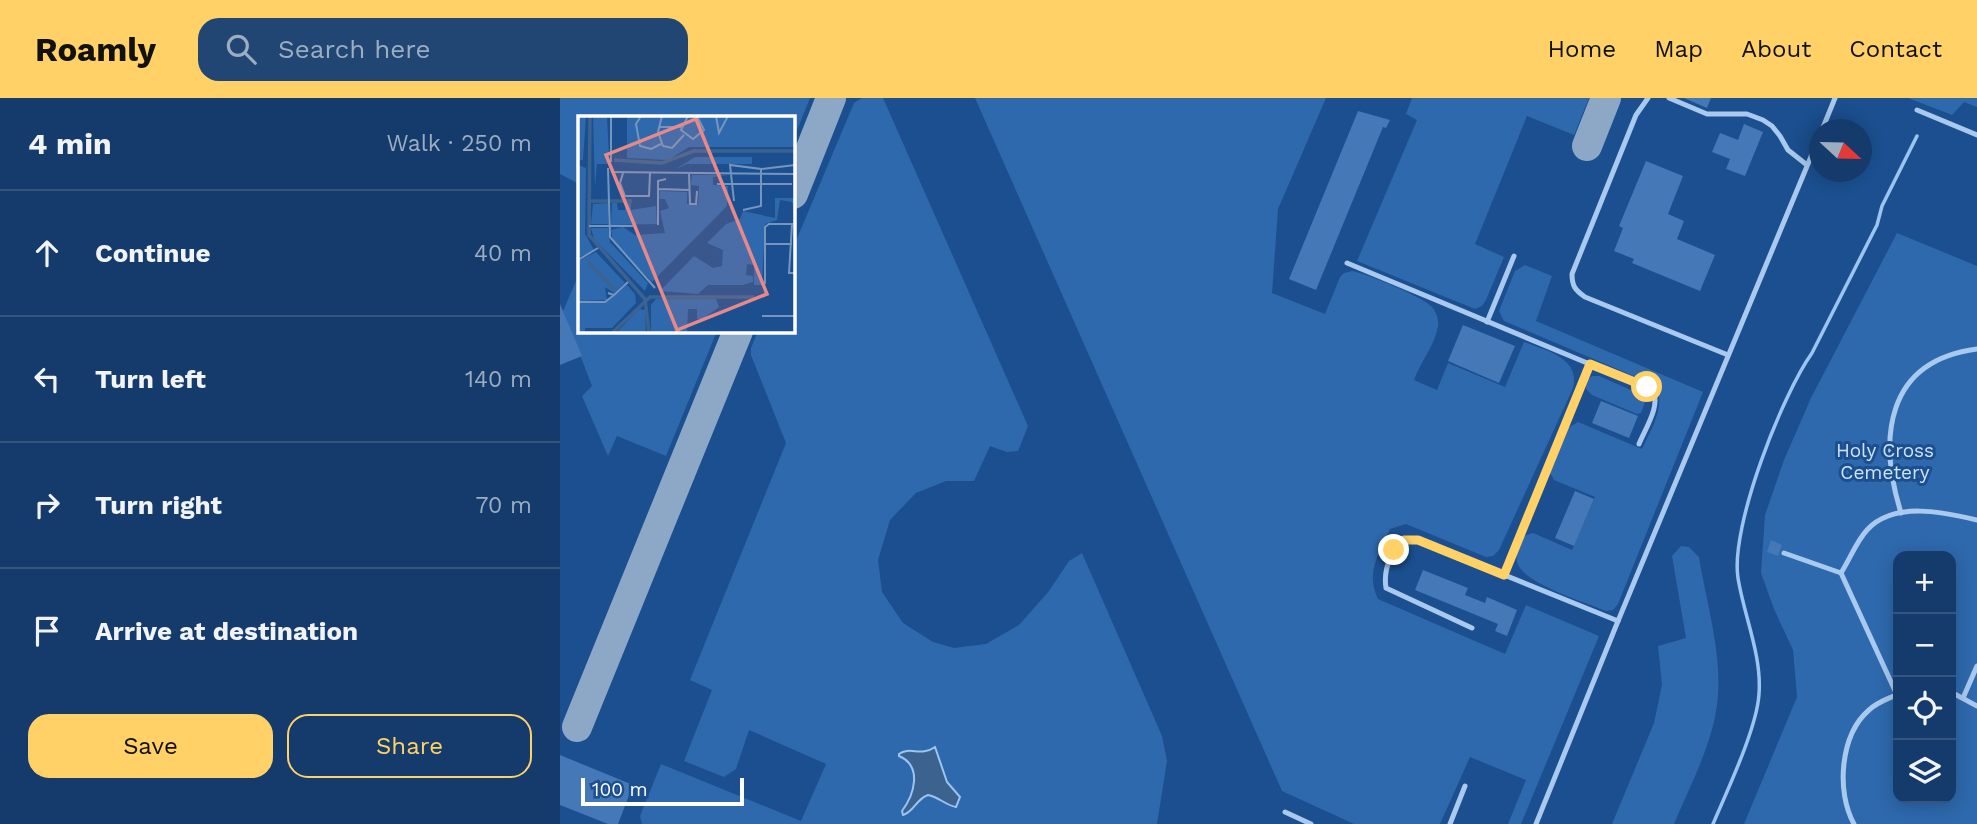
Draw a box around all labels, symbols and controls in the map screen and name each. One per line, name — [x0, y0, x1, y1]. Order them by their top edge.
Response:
search box — [198, 18, 688, 81]
text: Roamly — [35, 30, 156, 69]
icon: search — [222, 30, 260, 68]
text: Search here — [278, 34, 431, 64]
text: Home — [1548, 35, 1616, 63]
text: Map — [1654, 35, 1703, 63]
text: About — [1741, 35, 1811, 63]
text: Contact — [1849, 35, 1942, 63]
inset map — [578, 116, 794, 332]
north arrow — [1809, 119, 1872, 182]
text: 4 min — [28, 126, 112, 161]
text: Walk · 250 m — [386, 130, 532, 157]
icon: ahead — [28, 234, 66, 272]
text: Continue — [95, 238, 211, 268]
text: 40 m — [474, 240, 532, 267]
icon: left — [28, 360, 66, 398]
text: Turn left — [95, 364, 206, 394]
text: 140 m — [465, 366, 532, 393]
route start — [1631, 371, 1662, 402]
park label: Holy Cross Cemetery — [1836, 439, 1934, 484]
icon: right — [28, 486, 66, 524]
text: Turn right — [95, 490, 222, 520]
text: 70 m — [475, 492, 532, 519]
route end — [1378, 534, 1409, 565]
map controls — [1893, 551, 1956, 803]
button: + — [1893, 551, 1956, 614]
icon: arrive — [28, 612, 66, 650]
button: − — [1893, 614, 1956, 677]
text: Arrive at destination — [95, 616, 358, 646]
button: locate — [1893, 677, 1956, 740]
button: Save — [28, 714, 273, 778]
button: Share — [287, 714, 532, 778]
button: layers — [1893, 740, 1956, 803]
scale bar — [581, 775, 744, 807]
text: 100 m — [592, 778, 648, 801]

